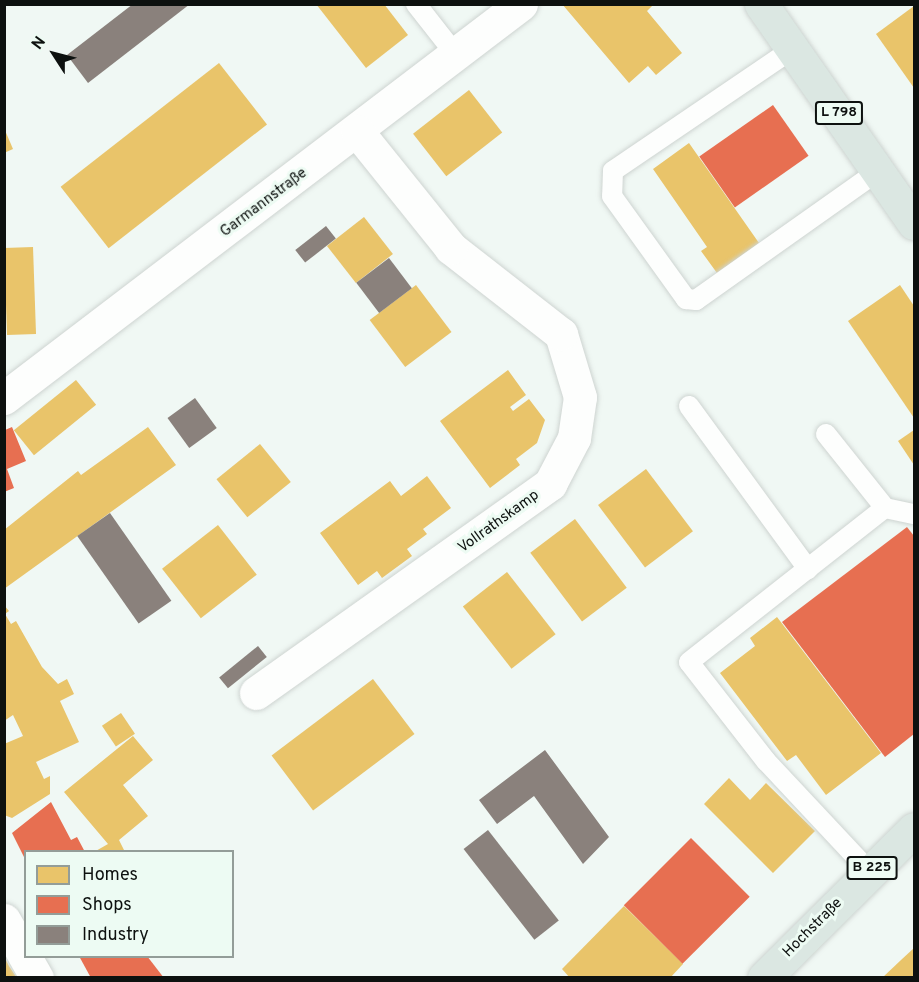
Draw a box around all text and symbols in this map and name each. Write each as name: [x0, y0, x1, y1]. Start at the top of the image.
north arrow: [24, 24, 84, 84]
text: N: [28, 33, 51, 54]
road number: L 798: [814, 102, 864, 124]
street label: Garmannstraße: [217, 165, 311, 241]
street label: Vollrathskamp: [455, 487, 543, 557]
legend: [24, 850, 234, 958]
road number: B 225: [846, 857, 898, 879]
text: Homes: [82, 864, 138, 887]
text: Shops: [82, 894, 132, 917]
street label: Hochstraße: [779, 894, 847, 962]
text: Industry: [82, 924, 149, 947]

